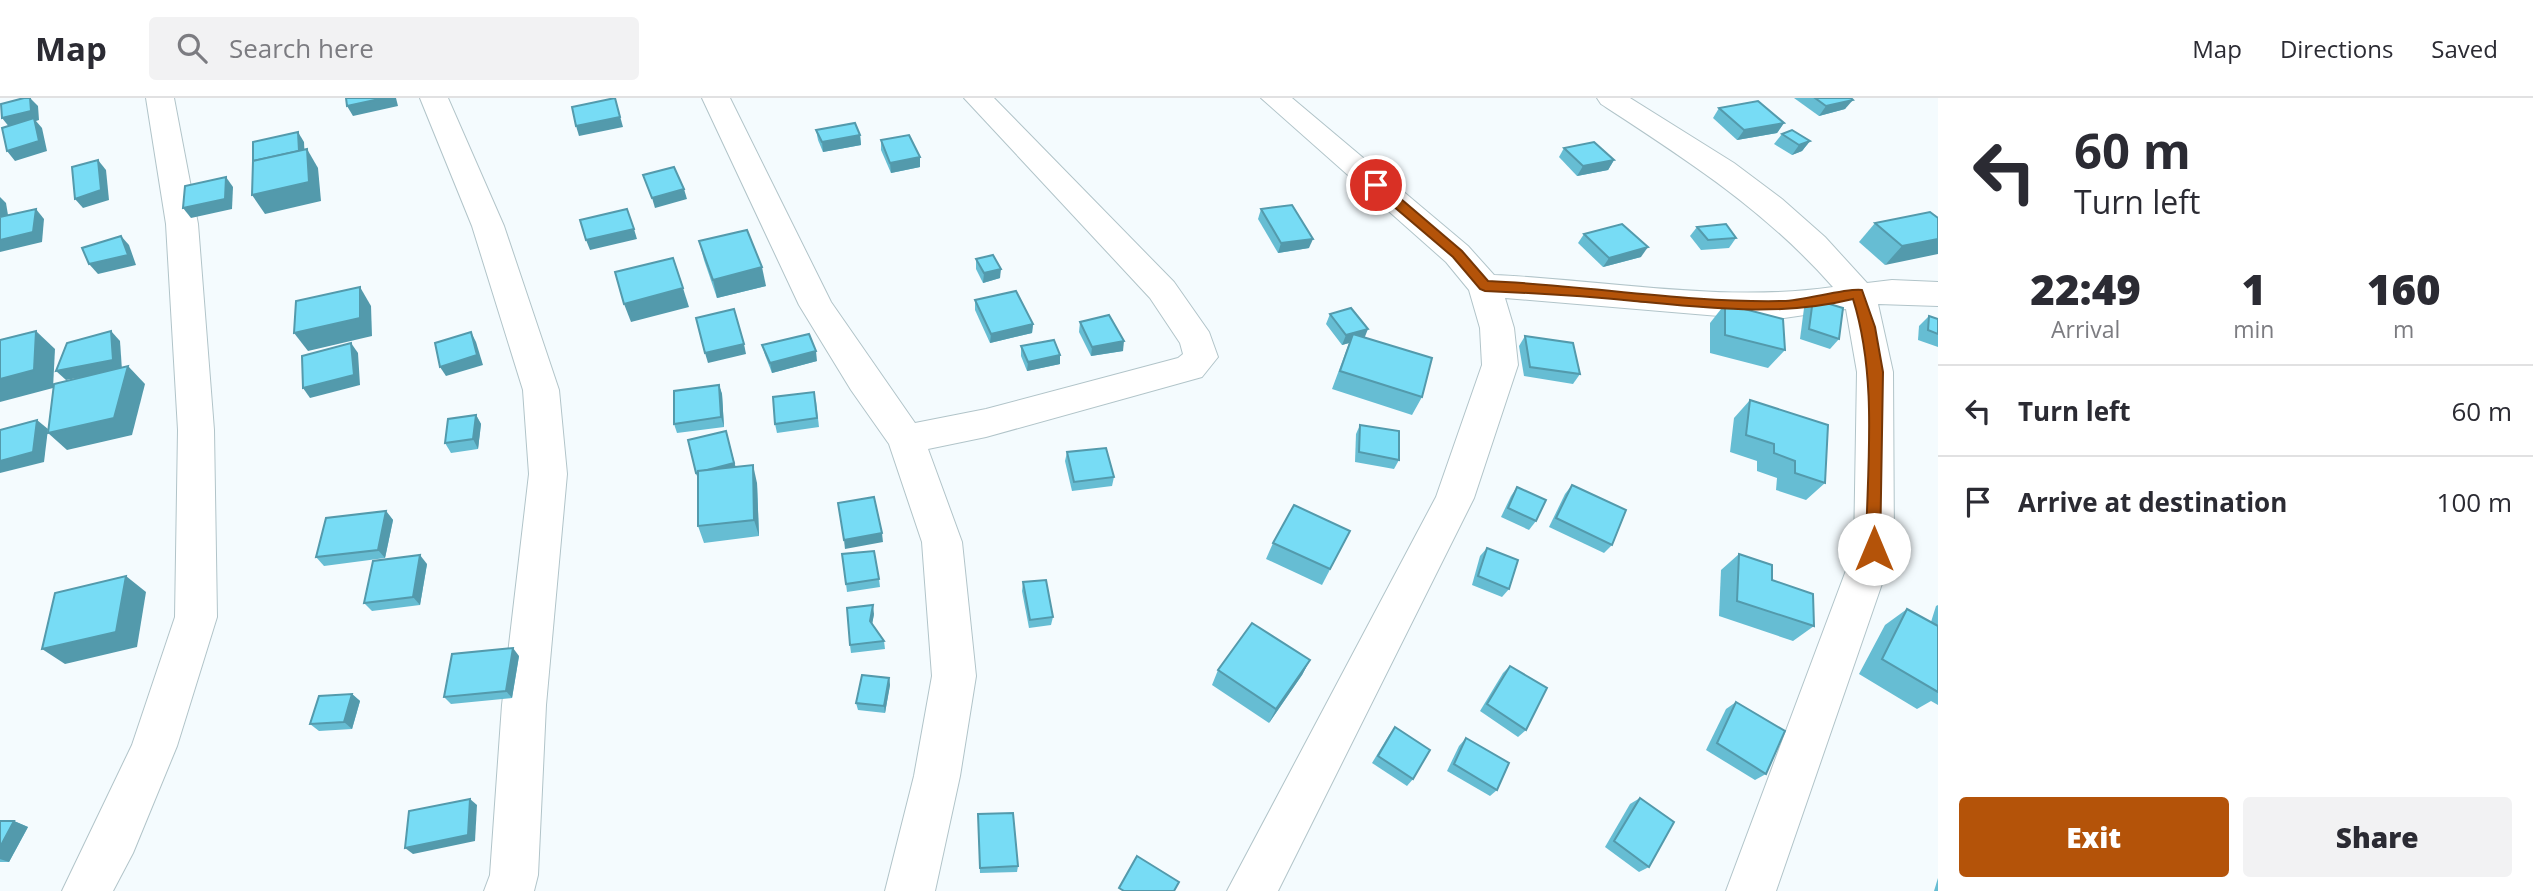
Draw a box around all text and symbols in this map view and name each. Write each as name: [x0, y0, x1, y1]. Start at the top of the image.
search box: [149, 17, 639, 80]
text: Map: [35, 26, 107, 71]
icon: search: [173, 29, 211, 67]
text: Search here: [229, 30, 374, 66]
text: Map: [2192, 32, 2242, 65]
text: Directions: [2280, 32, 2393, 65]
text: Saved: [2431, 32, 2498, 65]
text: 60 m: [2074, 117, 2191, 183]
icon: left: [1959, 126, 2050, 217]
pin: [1346, 155, 1406, 215]
icon: arrive: [1357, 166, 1395, 204]
text: Turn left: [2074, 180, 2200, 223]
text: 22:49: [2030, 260, 2141, 317]
text: 1: [2242, 260, 2266, 317]
text: 160: [2367, 260, 2441, 317]
text: Arrival: [2051, 313, 2120, 345]
text: min: [2233, 313, 2274, 345]
text: m: [2393, 313, 2414, 345]
icon: left: [1959, 392, 1997, 430]
text: Turn left: [2018, 393, 2130, 429]
text: 60 m: [2451, 393, 2512, 429]
icon: arrive: [1959, 483, 1997, 521]
text: Arrive at destination: [2018, 484, 2287, 520]
text: 100 m: [2437, 484, 2512, 520]
position arrow: [1837, 512, 1911, 586]
button: Exit: [1959, 797, 2229, 877]
button: Share: [2243, 797, 2512, 877]

